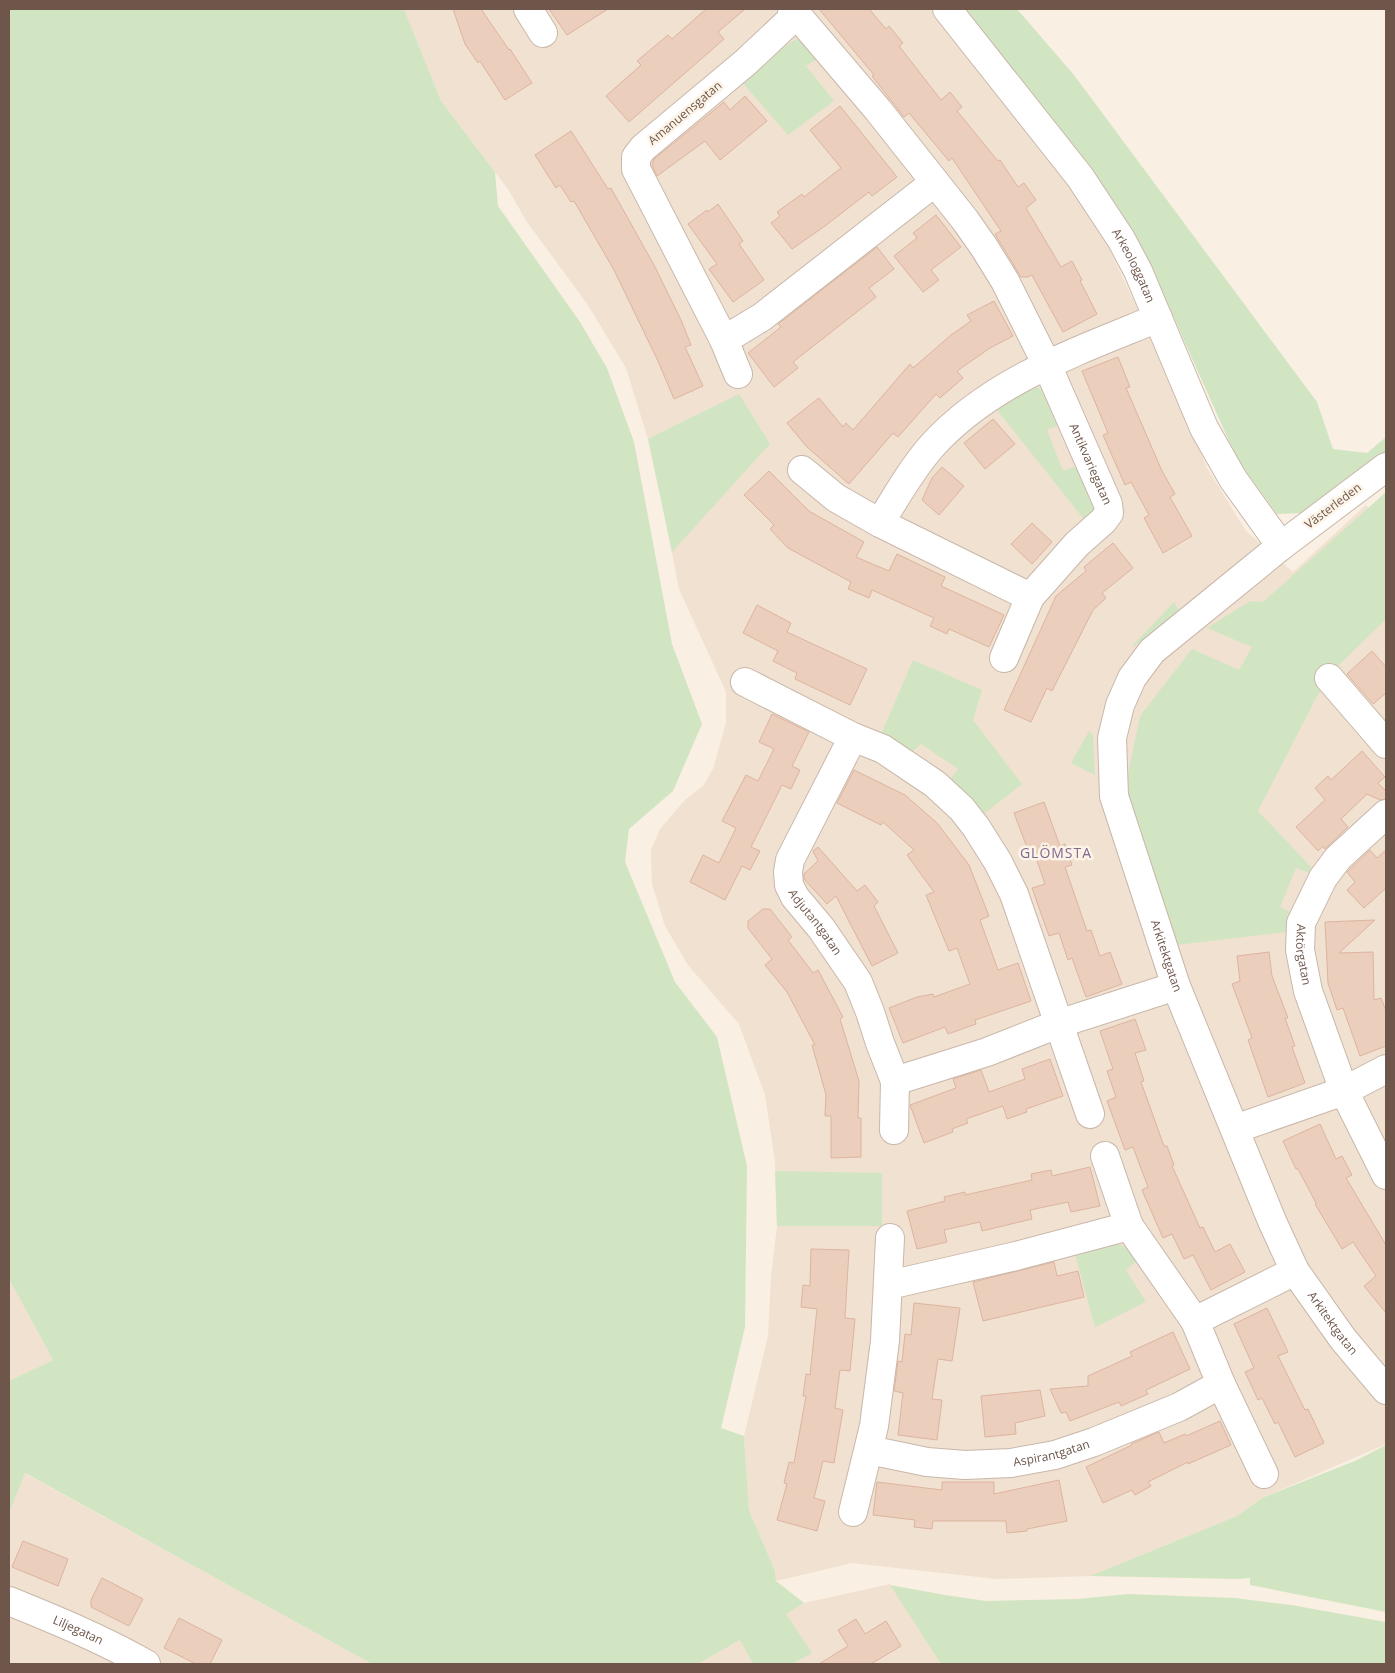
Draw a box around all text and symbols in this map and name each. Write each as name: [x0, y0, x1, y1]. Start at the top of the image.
street label: Amanuensgatan: [644, 77, 725, 149]
street label: Arkeologgatan: [1108, 225, 1159, 305]
street label: Antikvariegatan: [1066, 420, 1116, 507]
street label: Västerleden: [1301, 479, 1364, 532]
district label: GLÖMSTA: [1020, 843, 1092, 862]
street label: Adjutantgatan: [784, 886, 846, 958]
street label: Arkitektgatan: [1147, 917, 1187, 994]
street label: Aktörgatan: [1292, 924, 1316, 987]
street label: Arkitektgatan: [1304, 1288, 1362, 1358]
street label: Aspirantgatan: [1012, 1435, 1092, 1470]
street label: Liljegatan: [51, 1611, 106, 1649]

